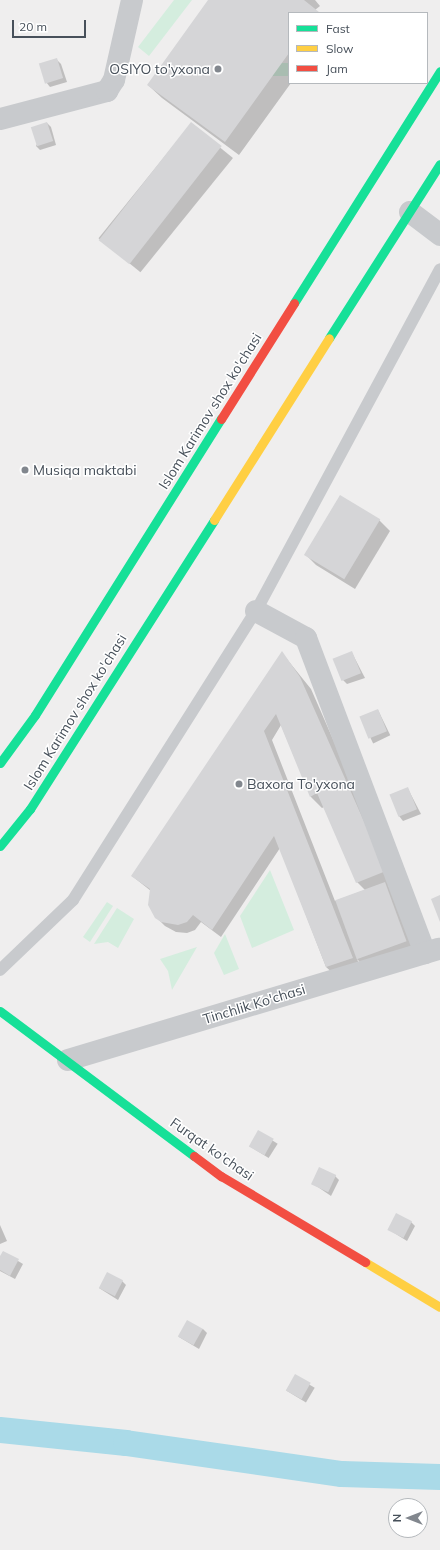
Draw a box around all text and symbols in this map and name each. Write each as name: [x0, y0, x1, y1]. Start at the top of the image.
scale bar: [14, 12, 88, 38]
legend: [288, 12, 428, 84]
text: 20 m: [19, 19, 47, 34]
text: Fast: [326, 21, 350, 36]
text: Slow: [326, 41, 354, 56]
place label: OSIYO to'yxona: [109, 61, 210, 77]
text: Jam: [326, 61, 348, 76]
marker: OSIYO to'yxona: [213, 64, 223, 74]
street label: Islom Karimov shox ko'chasi: [155, 330, 265, 492]
place label: Musiqa maktabi: [33, 462, 137, 478]
marker: Musiqa maktabi: [20, 465, 30, 475]
street label: Islom Karimov shox ko'chasi: [20, 631, 130, 793]
place label: Baxora To'yxona: [247, 776, 355, 792]
marker: Baxora To'yxona: [234, 779, 244, 789]
street label: Tinchlik Ko'chasi: [201, 980, 307, 1028]
street label: Furqat ko'chasi: [167, 1114, 257, 1184]
north arrow: [388, 1498, 428, 1538]
text: N: [390, 1514, 404, 1522]

